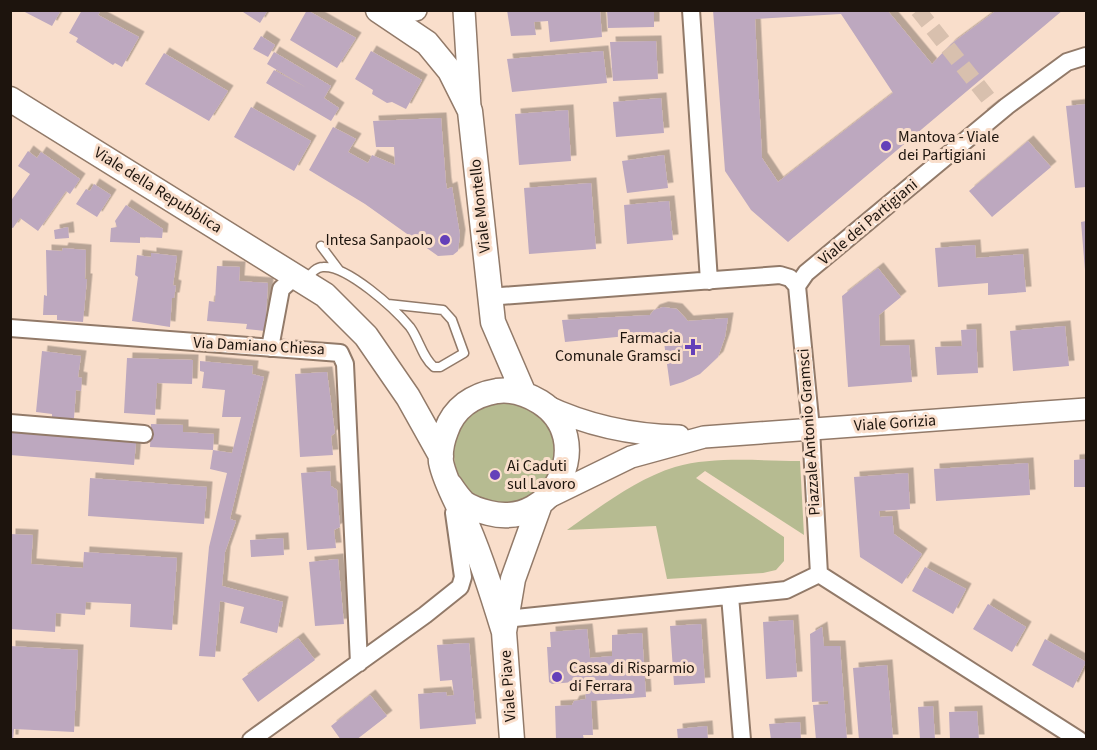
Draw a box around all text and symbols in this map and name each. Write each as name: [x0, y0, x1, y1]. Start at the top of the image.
place label: Mantova - Viale dei Partigiani: [898, 126, 999, 166]
marker: Mantova - Viale dei Partigiani: [879, 139, 893, 153]
street label: Viale della Repubblica: [90, 142, 226, 238]
street label: Viale Montello: [464, 158, 496, 254]
street label: Viale dei Partigiani: [814, 174, 922, 270]
place label: Intesa Sanpaolo: [325, 229, 433, 251]
marker: Intesa Sanpaolo: [438, 233, 452, 247]
place label: Farmacia Comunale Gramsci: [555, 327, 681, 367]
street label: Via Damiano Chiesa: [193, 332, 325, 360]
marker: Farmacia Comunale Gramsci: [686, 340, 700, 354]
street label: Piazzale Antonio Gramsci: [792, 348, 826, 516]
street label: Viale Gorizia: [853, 409, 937, 437]
place label: Ai Caduti sul Lavoro: [507, 455, 576, 495]
marker: Ai Caduti sul Lavoro: [488, 468, 502, 482]
street label: Viale Piave: [495, 649, 521, 723]
place label: Cassa di Risparmio di Ferrara: [569, 657, 695, 697]
marker: Cassa di Risparmio di Ferrara: [550, 670, 564, 684]

